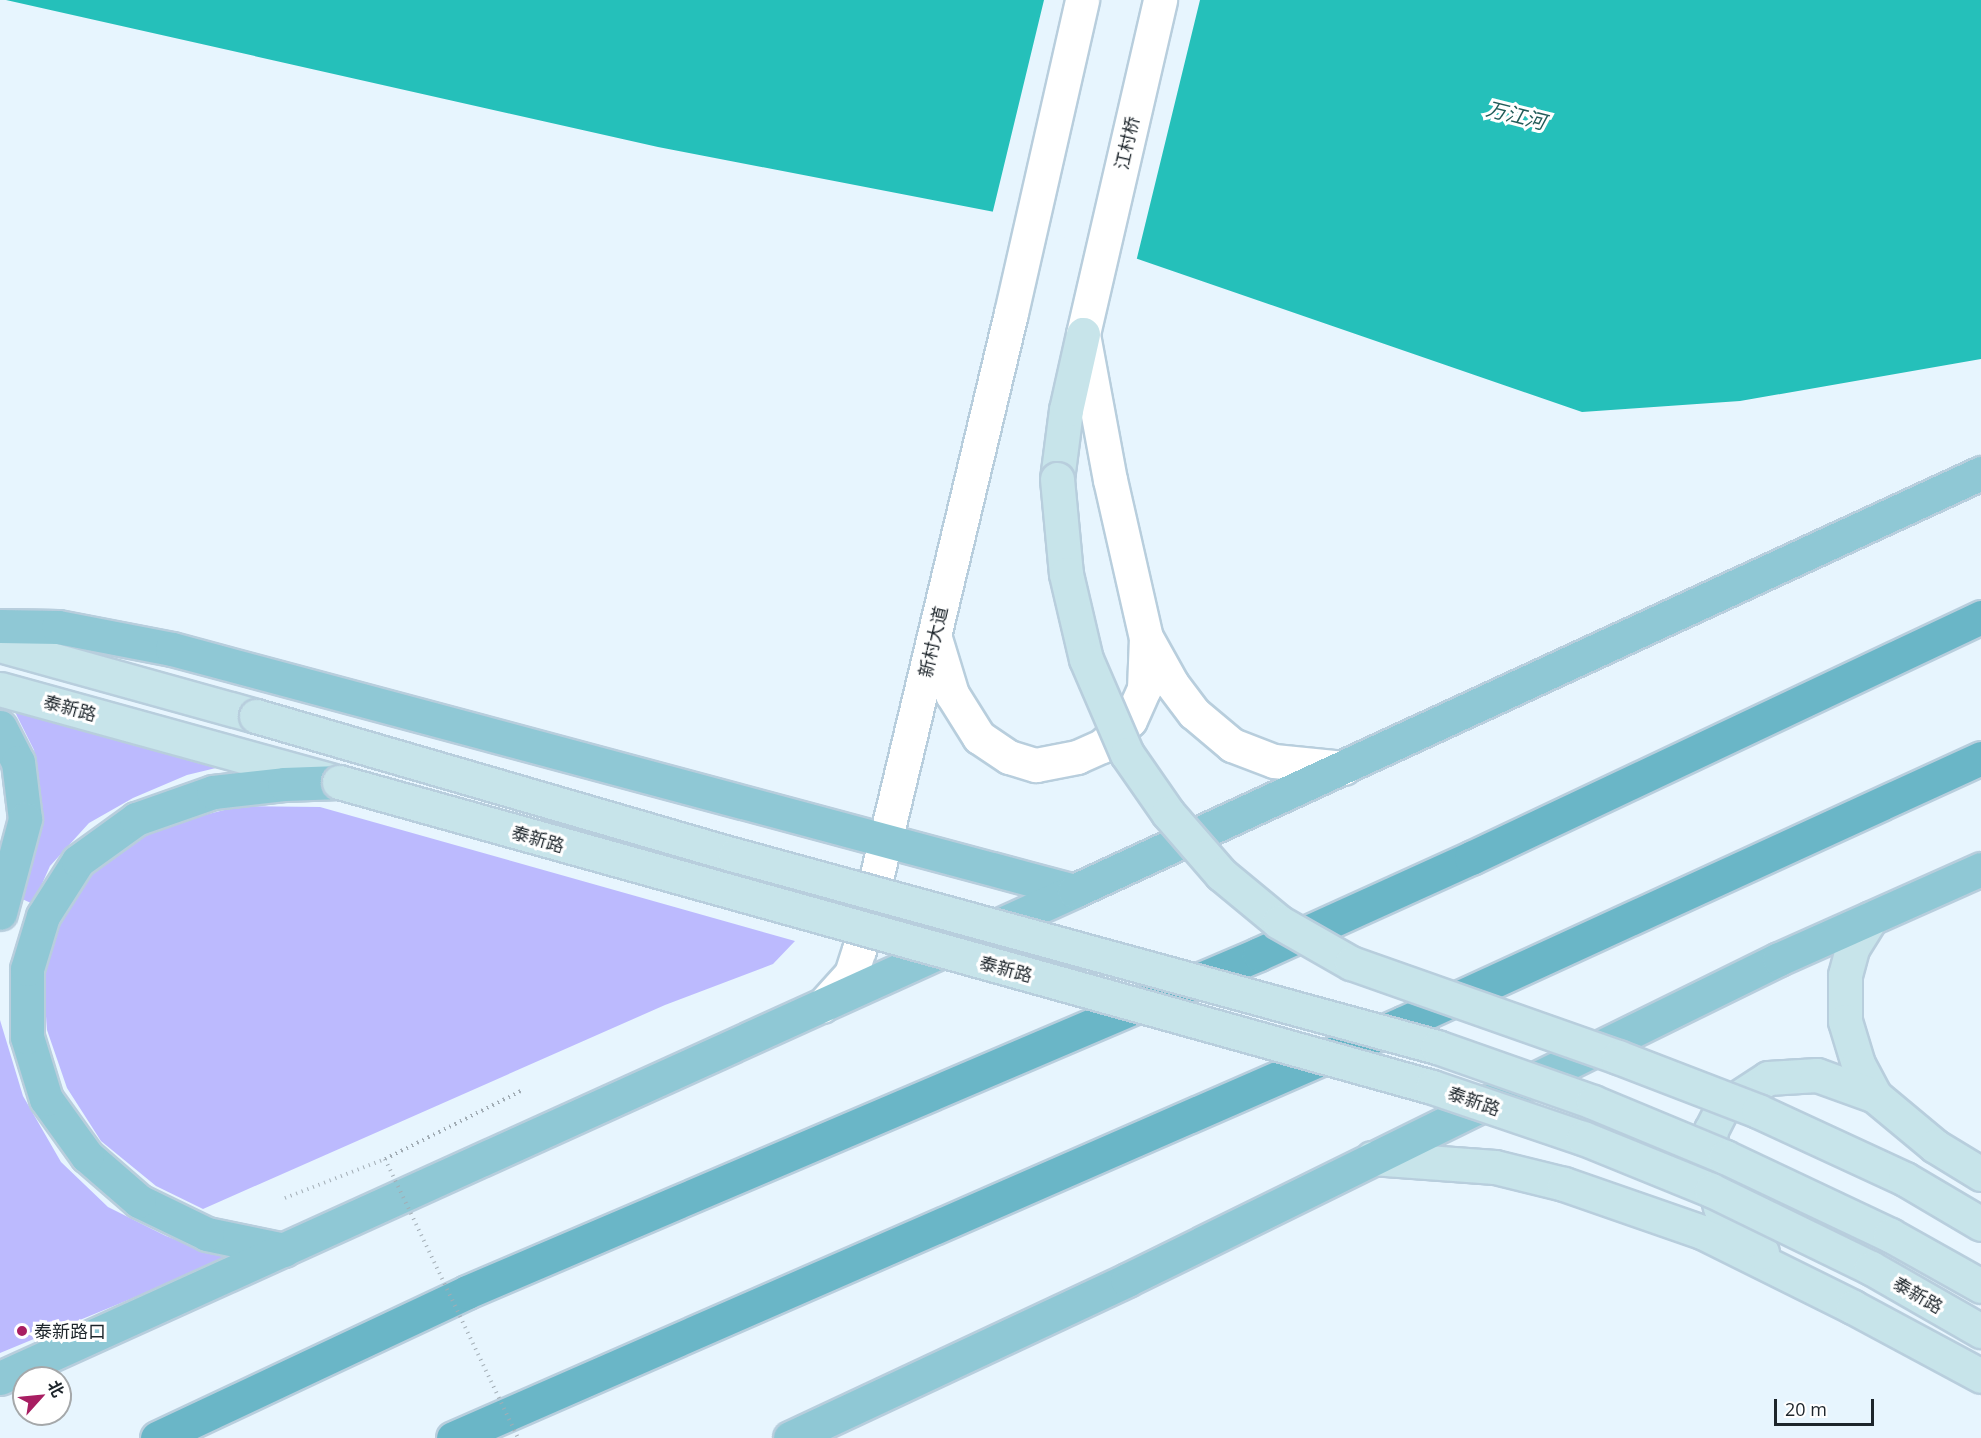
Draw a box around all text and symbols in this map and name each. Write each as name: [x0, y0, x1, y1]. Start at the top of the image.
water label: 万江河: [1484, 96, 1548, 134]
street label: 江村桥: [1110, 114, 1144, 172]
street label: 新村大道: [914, 604, 952, 680]
street label: 泰新路: [41, 691, 99, 725]
street label: 泰新路: [509, 821, 567, 857]
street label: 泰新路: [977, 952, 1035, 986]
street label: 泰新路: [1445, 1082, 1503, 1120]
street label: 泰新路: [1889, 1272, 1947, 1318]
place label: 泰新路口: [34, 1320, 106, 1342]
marker: 泰新路口: [15, 1324, 29, 1338]
north arrow: [12, 1366, 72, 1426]
text: 北: [43, 1377, 70, 1401]
scale bar: [1777, 1387, 1878, 1425]
text: 20 m: [1785, 1397, 1827, 1421]

